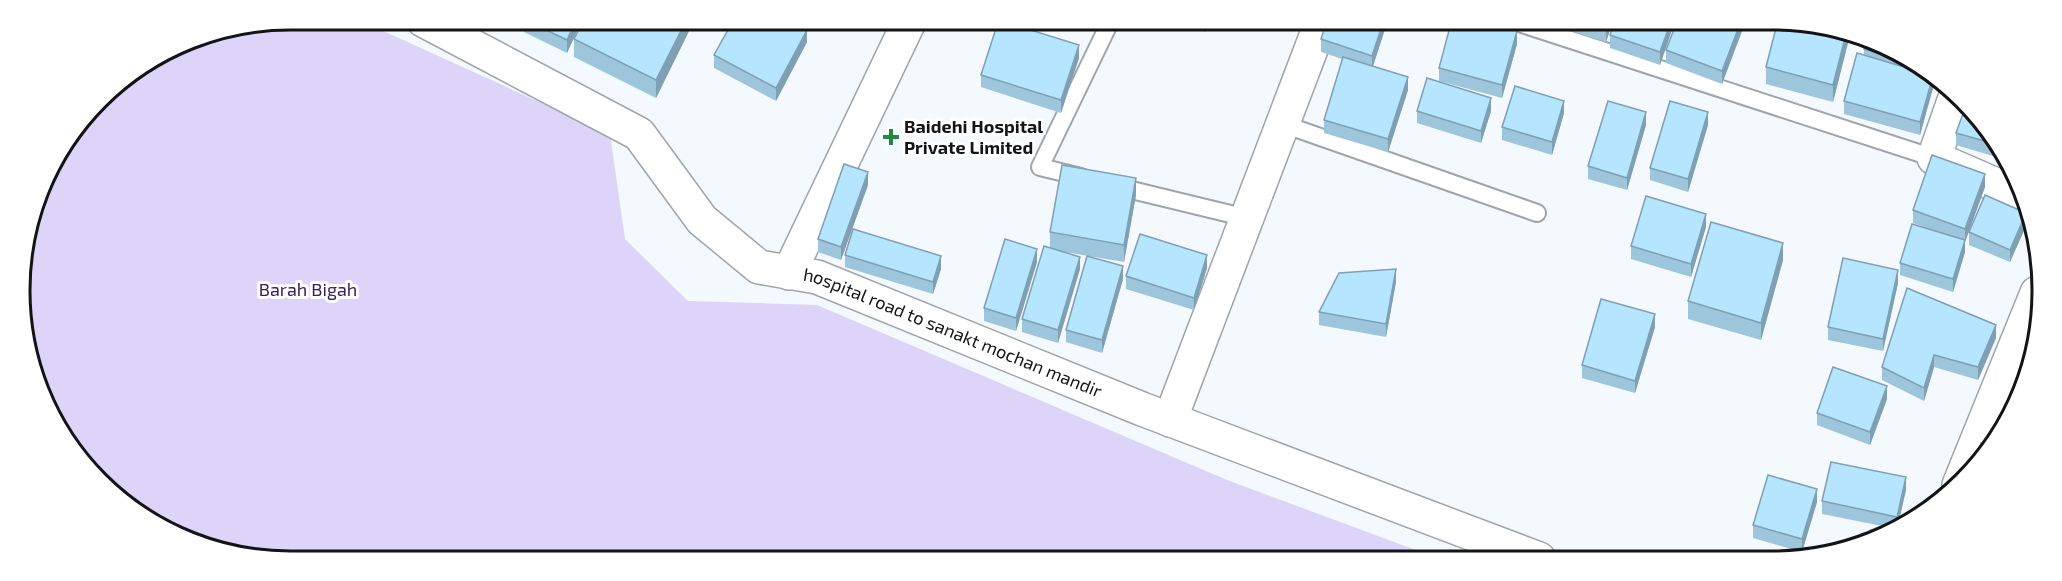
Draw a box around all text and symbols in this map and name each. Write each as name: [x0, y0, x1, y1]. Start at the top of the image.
place label: Baidehi Hospital Private Limited: [904, 115, 1043, 158]
marker: Baidehi Hospital Private Limited: [882, 128, 900, 146]
street label: hospital road to sanakt mochan mandir: [802, 263, 1105, 402]
park label: Barah Bigah: [259, 278, 357, 300]

